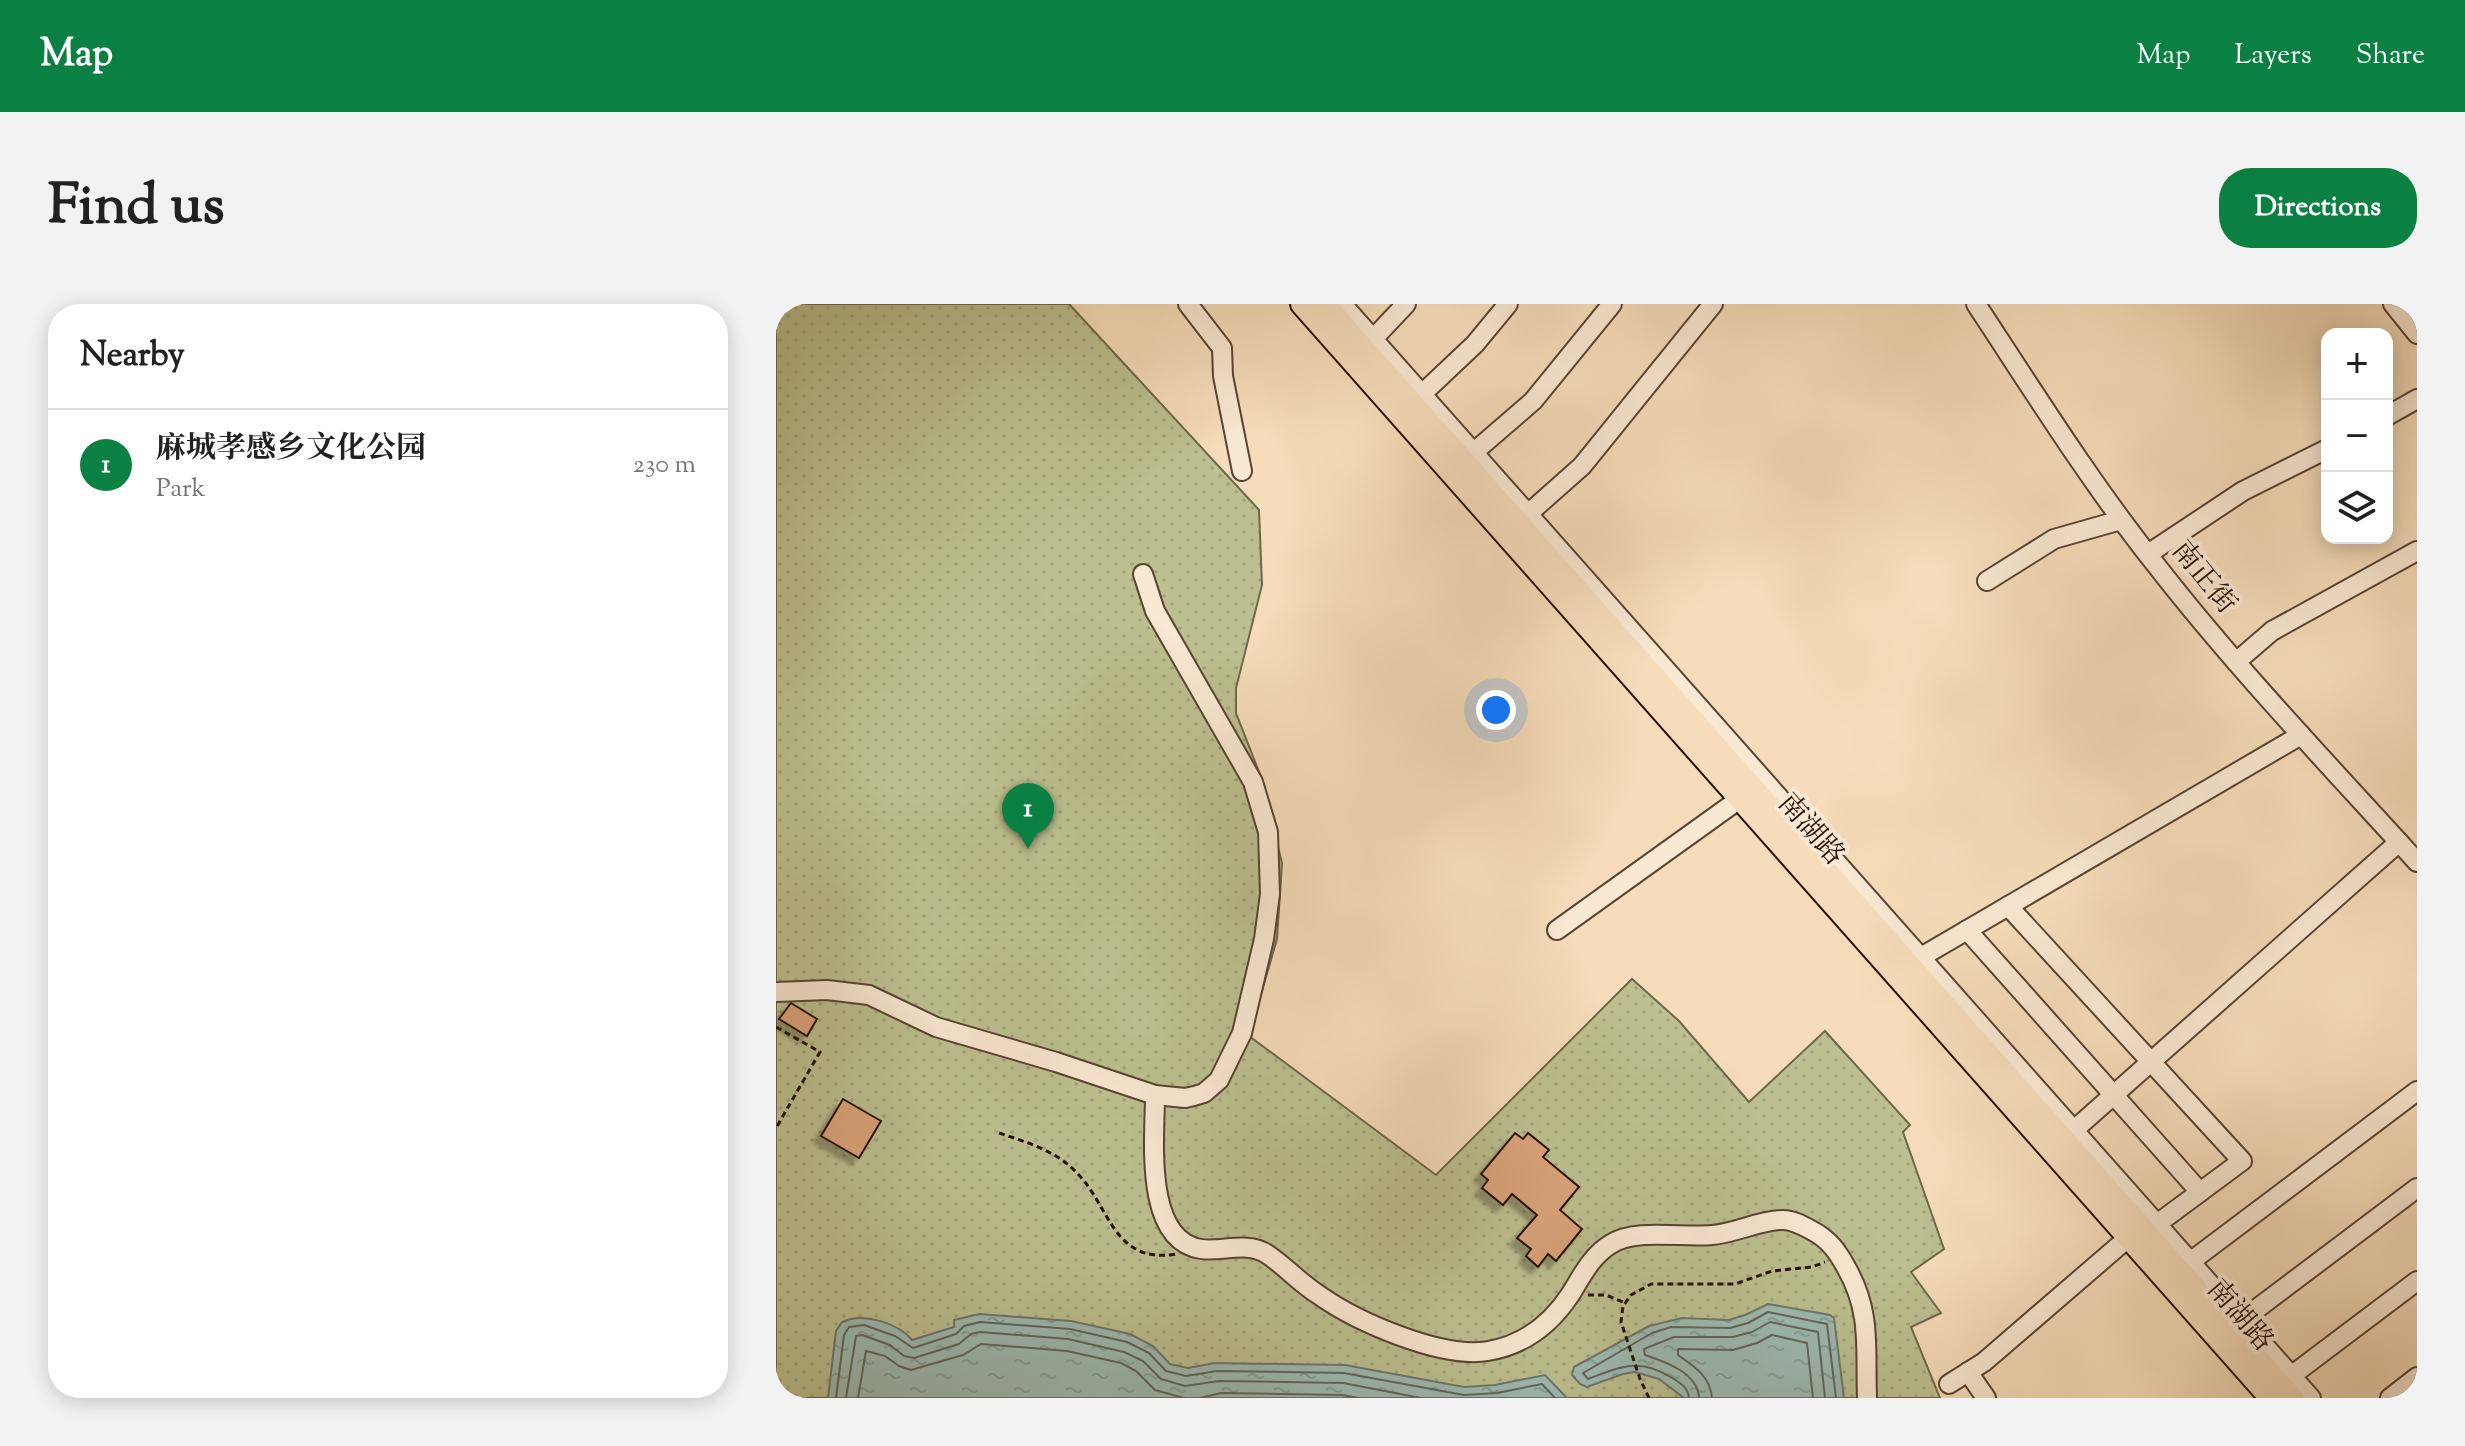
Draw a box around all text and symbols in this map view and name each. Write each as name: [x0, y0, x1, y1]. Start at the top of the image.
text: Map: [40, 29, 113, 83]
text: Map: [2137, 36, 2190, 76]
text: Layers: [2234, 36, 2312, 76]
text: Share: [2356, 36, 2425, 76]
text: Find us: [48, 168, 224, 249]
button: Directions: [2219, 168, 2417, 248]
map controls: [2321, 328, 2393, 544]
button: +: [2321, 328, 2393, 400]
text: Nearby: [80, 332, 185, 381]
button: −: [2321, 400, 2393, 472]
text: 麻城孝感乡文化公园: [156, 428, 426, 471]
text: 1: [102, 447, 110, 484]
text: 230 m: [633, 447, 696, 484]
text: Park: [156, 471, 206, 508]
button: layers: [2321, 472, 2393, 544]
street label: 南正街: [2161, 533, 2245, 623]
your location: [1476, 690, 1516, 730]
pin: 1: [1002, 783, 1054, 849]
street label: 南湖路: [1767, 785, 1853, 875]
street label: 南湖路: [2196, 1271, 2282, 1361]

